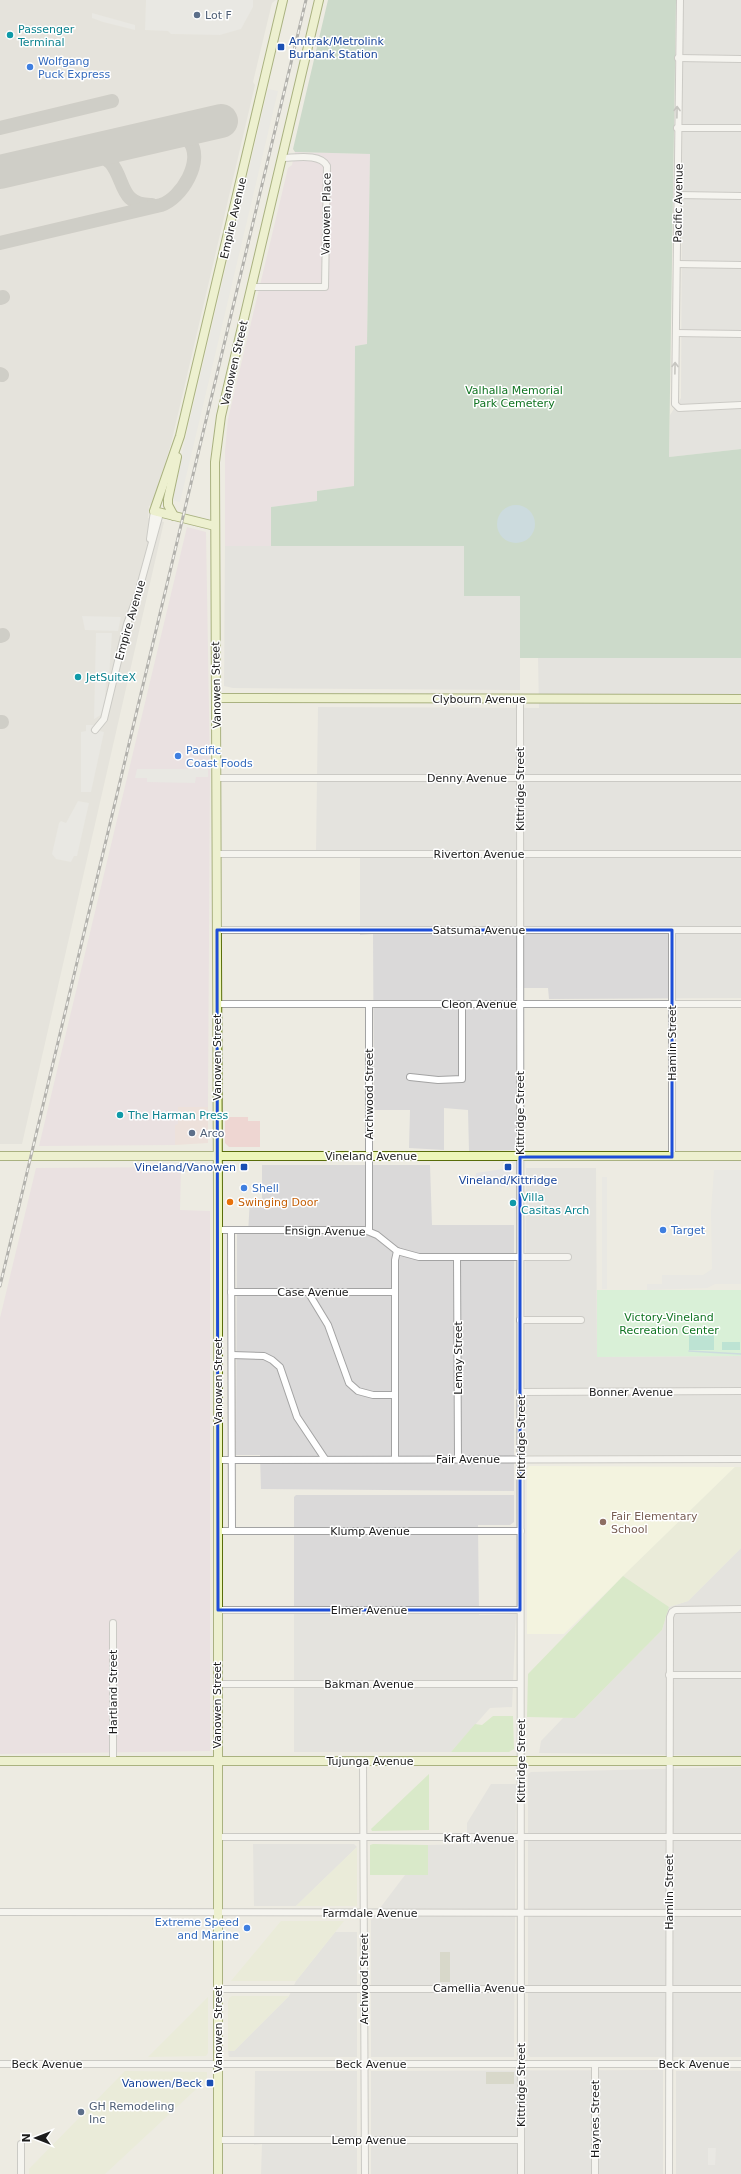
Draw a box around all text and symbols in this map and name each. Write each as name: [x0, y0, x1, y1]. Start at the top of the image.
place label: Lot F: [205, 9, 232, 22]
marker: Lot F: [192, 10, 202, 20]
place label: Passenger Terminal: [17, 23, 75, 49]
marker: Passenger Terminal: [5, 30, 15, 40]
place label: Amtrak/Metrolink Burbank Station: [289, 35, 385, 61]
marker: Amtrak/Metrolink Burbank Station: [276, 42, 286, 52]
place label: Wolfgang Puck Express: [38, 55, 111, 81]
marker: Wolfgang Puck Express: [25, 62, 35, 72]
one-way arrow: [674, 106, 681, 119]
street label: Pacific Avenue: [671, 163, 686, 243]
street label: Vanowen Place: [319, 172, 334, 255]
street label: Empire Avenue: [218, 176, 249, 260]
street label: Vanowen Street: [218, 319, 251, 407]
one-way arrow: [671, 362, 679, 375]
park label: Valhalla Memorial Park Cemetery: [465, 384, 563, 410]
street label: Empire Avenue: [113, 578, 148, 662]
street label: Vanowen Street: [209, 641, 224, 728]
place label: JetSuiteX: [85, 671, 136, 684]
marker: JetSuiteX: [73, 672, 83, 682]
street label: Clybourn Avenue: [432, 693, 526, 706]
place label: Pacific Coast Foods: [186, 744, 253, 770]
street label: Kittridge Street: [514, 746, 527, 831]
marker: Pacific Coast Foods: [173, 751, 183, 761]
street label: Denny Avenue: [427, 772, 507, 785]
street label: Riverton Avenue: [434, 848, 525, 861]
street label: Satsuma Avenue: [433, 924, 526, 937]
street label: Cleon Avenue: [441, 998, 517, 1011]
street label: Hamlin Street: [666, 1004, 679, 1081]
street label: Vanowen Street: [211, 1013, 224, 1100]
street label: Archwood Street: [363, 1048, 376, 1140]
street label: Kittridge Street: [514, 1070, 527, 1155]
place label: The Harman Press: [127, 1109, 228, 1122]
marker: The Harman Press: [115, 1110, 125, 1120]
place label: Arco: [200, 1127, 225, 1140]
marker: Arco: [187, 1128, 197, 1138]
street label: Vineland Avenue: [325, 1150, 417, 1163]
place label: Vineland/Vanowen: [135, 1161, 236, 1174]
marker: Vineland/Vanowen: [239, 1162, 249, 1172]
marker: Vineland/Kittridge: [503, 1162, 513, 1172]
place label: Vineland/Kittridge: [459, 1174, 558, 1187]
place label: Shell: [252, 1182, 279, 1195]
marker: Shell: [239, 1183, 249, 1193]
place label: Villa Casitas Arch: [521, 1191, 589, 1217]
place label: Swinging Door: [238, 1196, 318, 1209]
marker: Swinging Door: [225, 1197, 235, 1207]
marker: Villa Casitas Arch: [508, 1198, 518, 1208]
street label: Ensign Avenue: [284, 1224, 366, 1239]
place label: Target: [670, 1224, 706, 1237]
marker: Target: [658, 1225, 668, 1235]
street label: Case Avenue: [277, 1286, 349, 1299]
park label: Victory-Vineland Recreation Center: [619, 1311, 719, 1337]
street label: Lemay Street: [452, 1321, 465, 1395]
street label: Vanowen Street: [212, 1337, 225, 1424]
street label: Bonner Avenue: [589, 1386, 673, 1399]
street label: Kittridge Street: [515, 1394, 528, 1479]
street label: Fair Avenue: [436, 1453, 500, 1466]
place label: Fair Elementary School: [611, 1510, 698, 1536]
marker: Fair Elementary School: [598, 1517, 608, 1527]
street label: Klump Avenue: [330, 1525, 410, 1538]
street label: Elmer Avenue: [331, 1604, 407, 1617]
street label: Hartland Street: [107, 1649, 120, 1734]
street label: Vanowen Street: [211, 1661, 224, 1748]
street label: Bakman Avenue: [324, 1678, 414, 1691]
street label: Kittridge Street: [515, 1718, 528, 1803]
street label: Tujunga Avenue: [325, 1755, 414, 1768]
street label: Kraft Avenue: [444, 1832, 515, 1845]
street label: Hamlin Street: [663, 1853, 676, 1930]
street label: Farmdale Avenue: [322, 1907, 418, 1920]
place label: Extreme Speed and Marine: [155, 1916, 239, 1942]
marker: Extreme Speed and Marine: [242, 1923, 252, 1933]
street label: Archwood Street: [358, 1933, 371, 2025]
street label: Camellia Avenue: [433, 1982, 525, 1995]
street label: Vanowen Street: [212, 1985, 225, 2072]
street label: Kittridge Street: [515, 2042, 528, 2127]
street label: Beck Avenue: [11, 2058, 83, 2071]
street label: Beck Avenue: [335, 2058, 407, 2071]
street label: Beck Avenue: [658, 2058, 730, 2071]
place label: Vanowen/Beck: [122, 2077, 203, 2090]
marker: Vanowen/Beck: [205, 2078, 215, 2088]
street label: Haynes Street: [589, 2079, 602, 2158]
place label: GH Remodeling Inc: [89, 2100, 174, 2126]
marker: GH Remodeling Inc: [76, 2107, 86, 2117]
north arrow: [16, 2118, 56, 2158]
text: N: [20, 2133, 33, 2143]
street label: Lemp Avenue: [332, 2134, 407, 2147]

